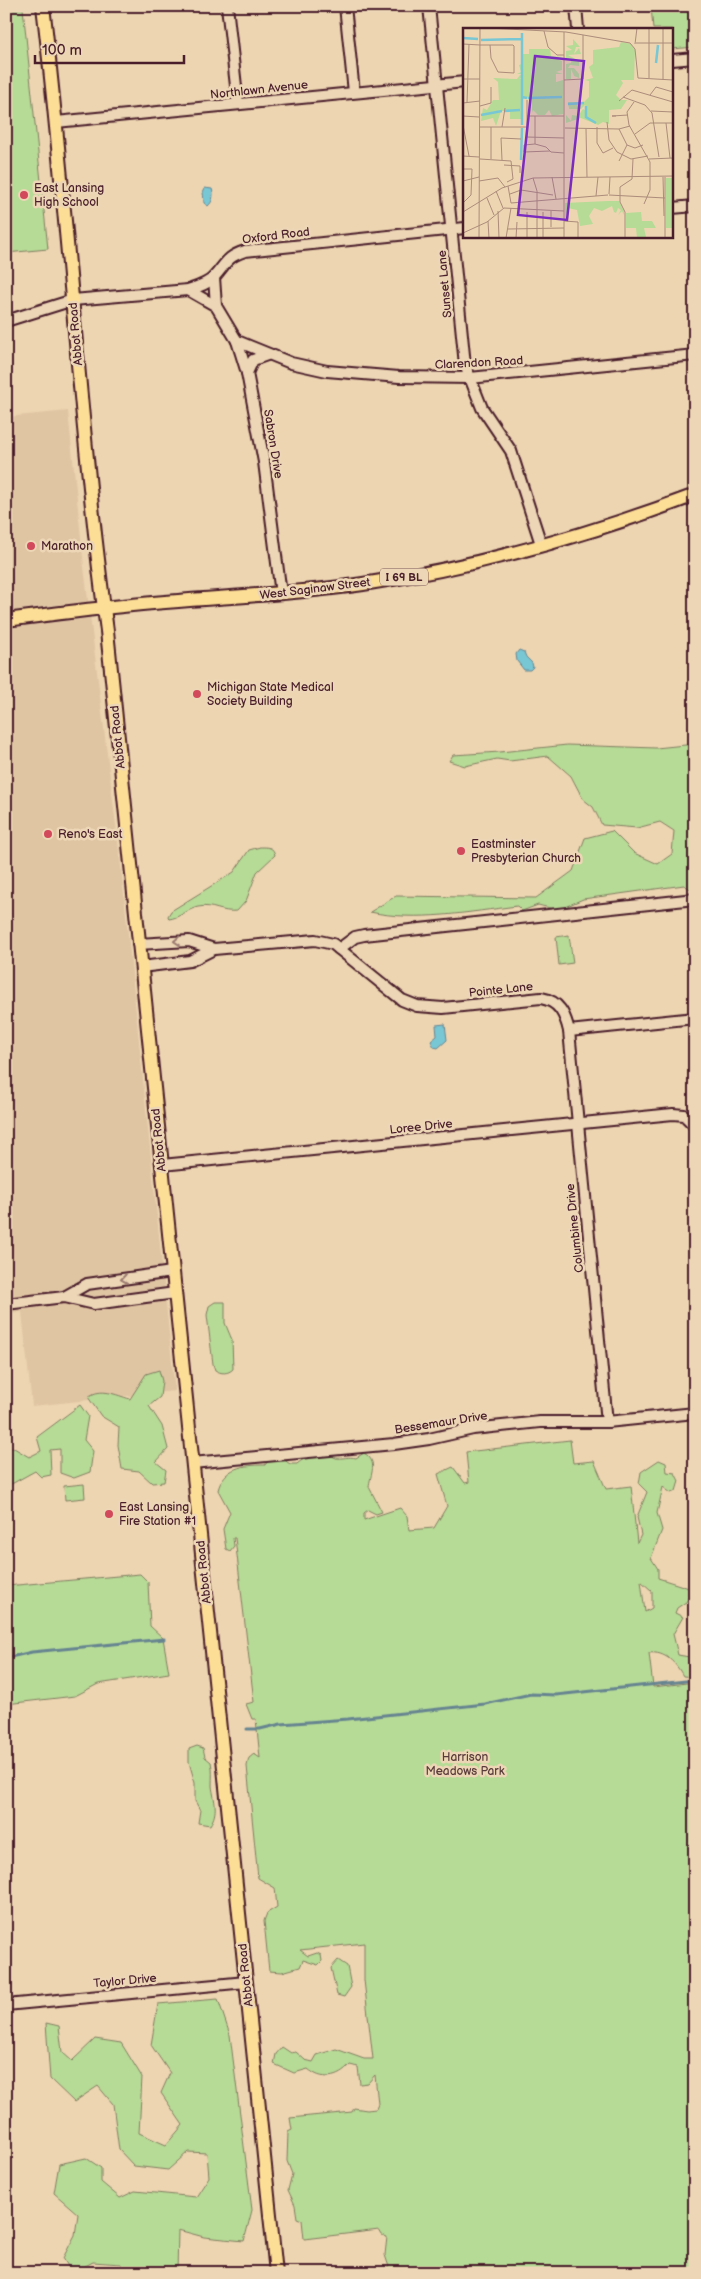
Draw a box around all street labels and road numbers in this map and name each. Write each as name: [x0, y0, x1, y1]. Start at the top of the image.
street label: Northlawn Avenue: [209, 77, 309, 103]
street label: Oxford Road: [241, 224, 311, 248]
street label: Sunset Lane: [435, 250, 455, 318]
street label: Abbot Road: [66, 302, 86, 366]
street label: Clarendon Road: [434, 353, 524, 373]
street label: Sabron Drive: [260, 408, 286, 480]
road number: I 69 BL: [380, 568, 428, 586]
street label: West Saginaw Street: [259, 575, 371, 603]
street label: Abbot Road: [107, 705, 129, 769]
street label: Pointe Lane: [468, 979, 534, 1001]
street label: Abbot Road: [148, 1108, 170, 1172]
street label: Loree Drive: [389, 1116, 453, 1138]
street label: Columbine Drive: [563, 1183, 587, 1273]
street label: Bessemaur Drive: [394, 1408, 488, 1438]
street label: Abbot Road: [193, 1540, 215, 1604]
street label: Abbot Road: [235, 1943, 257, 2007]
street label: Taylor Drive: [93, 1971, 157, 1991]

